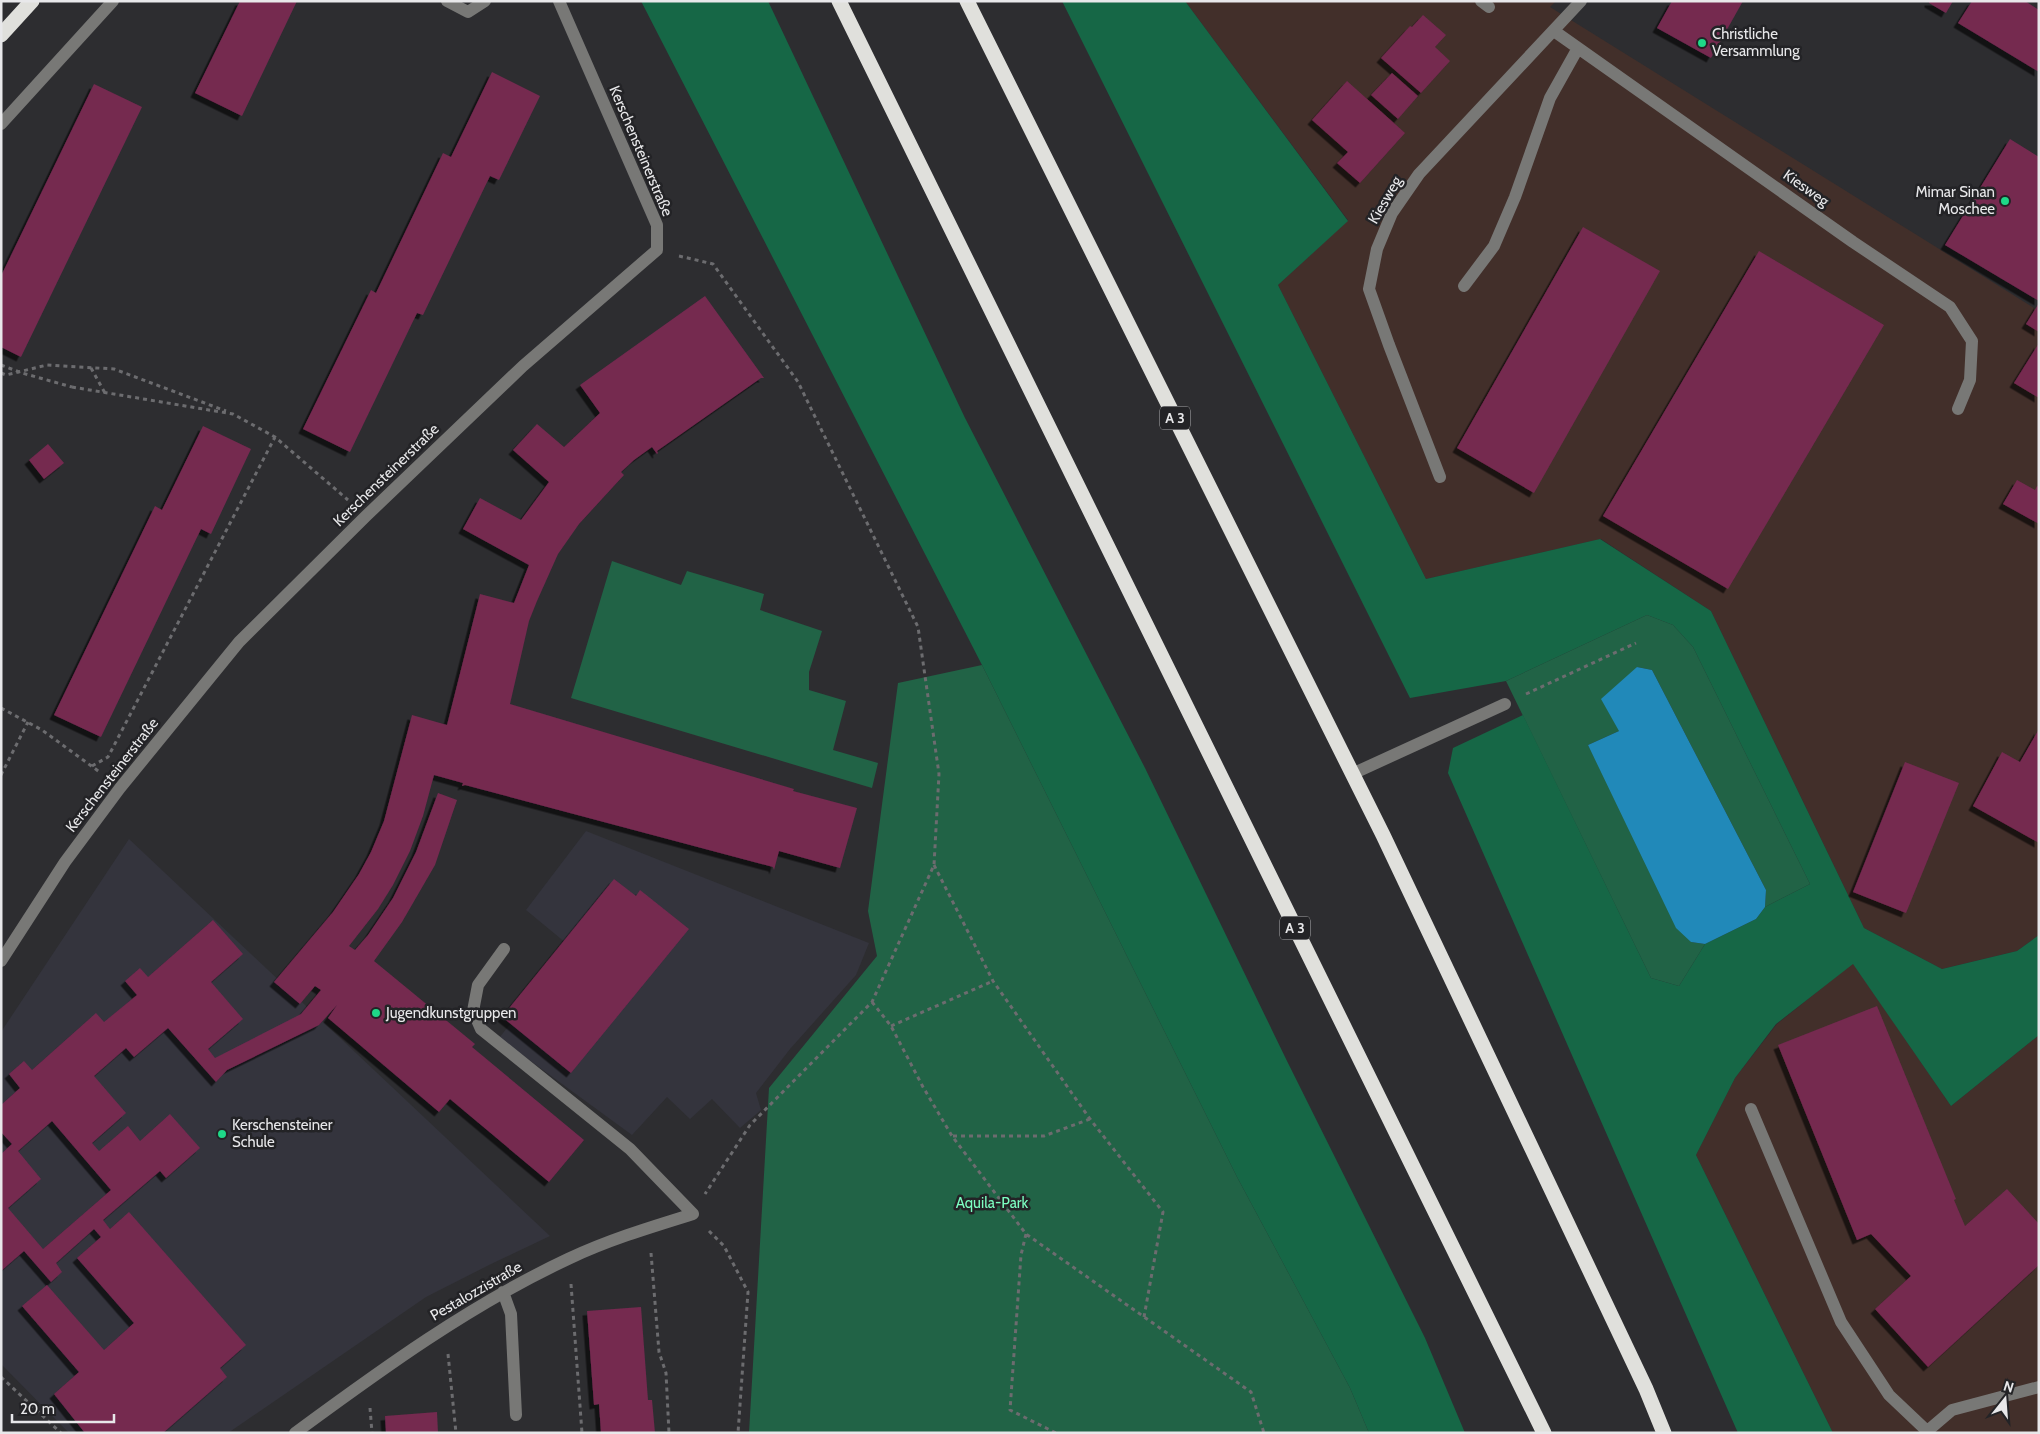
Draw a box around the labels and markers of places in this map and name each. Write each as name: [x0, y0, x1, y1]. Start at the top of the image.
place label: Christliche Versammlung: [1712, 25, 1800, 60]
marker: Christliche Versammlung: [1696, 37, 1708, 49]
place label: Mimar Sinan Moschee: [1916, 183, 1995, 218]
marker: Mimar Sinan Moschee: [1999, 195, 2011, 207]
place label: Jugendkunstgruppen: [385, 1004, 516, 1022]
marker: Jugendkunstgruppen: [370, 1007, 382, 1019]
place label: Kerschensteiner Schule: [232, 1116, 333, 1151]
marker: Kerschensteiner Schule: [216, 1128, 228, 1140]

